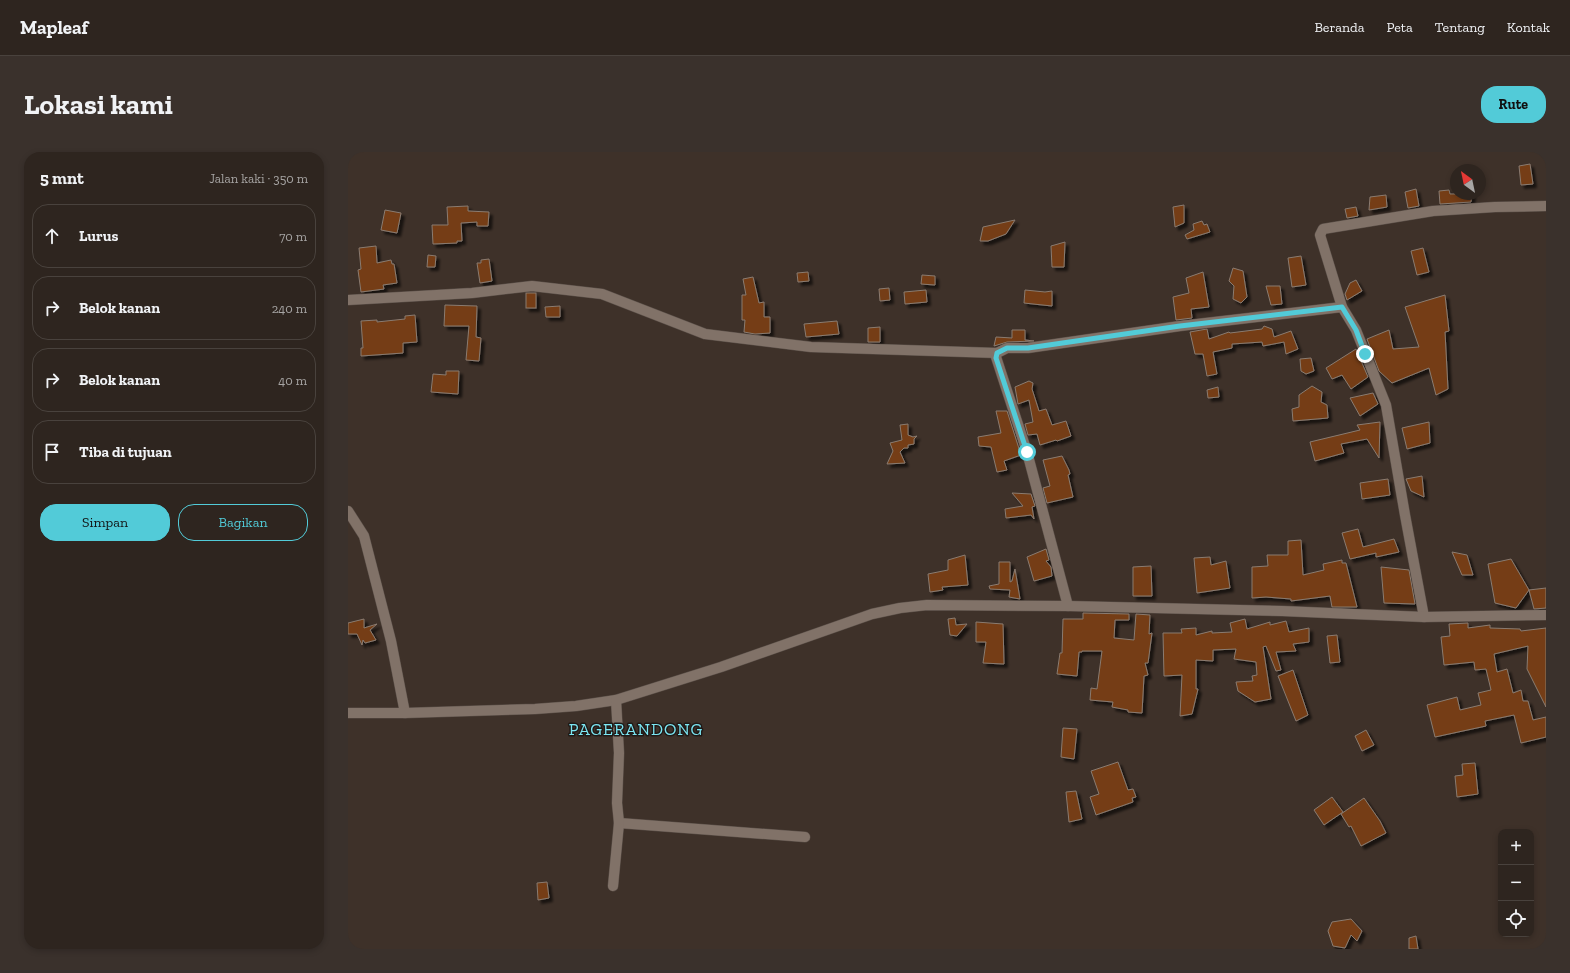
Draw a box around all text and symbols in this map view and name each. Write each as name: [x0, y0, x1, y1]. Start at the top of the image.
text: Mapleaf: [20, 16, 88, 39]
text: Beranda: [1314, 19, 1365, 36]
text: Peta: [1387, 19, 1413, 36]
text: Tentang: [1435, 19, 1485, 36]
text: Kontak: [1507, 19, 1550, 36]
button: Rute: [1481, 86, 1546, 123]
text: Lokasi kami: [24, 88, 173, 121]
north arrow: [1450, 164, 1486, 200]
text: 5 mnt: [40, 168, 84, 188]
text: Jalan kaki · 350 m: [209, 171, 308, 186]
icon: ahead: [41, 225, 63, 247]
text: Lurus: [79, 227, 118, 245]
text: 70 m: [279, 229, 307, 244]
icon: right: [41, 297, 63, 319]
text: Belok kanan: [79, 299, 160, 317]
text: 240 m: [272, 301, 307, 316]
route end: [1356, 345, 1374, 363]
icon: right: [41, 369, 63, 391]
text: Belok kanan: [79, 371, 160, 389]
text: 40 m: [278, 373, 307, 388]
icon: arrive: [41, 441, 63, 463]
text: Tiba di tujuan: [79, 443, 172, 461]
route start: [1018, 443, 1036, 461]
button: Simpan: [40, 504, 170, 541]
button: Bagikan: [178, 504, 308, 541]
district label: PAGERANDONG: [569, 719, 703, 739]
map controls: [1498, 829, 1534, 937]
button: +: [1498, 829, 1534, 865]
button: −: [1498, 865, 1534, 901]
button: locate: [1498, 901, 1534, 937]

